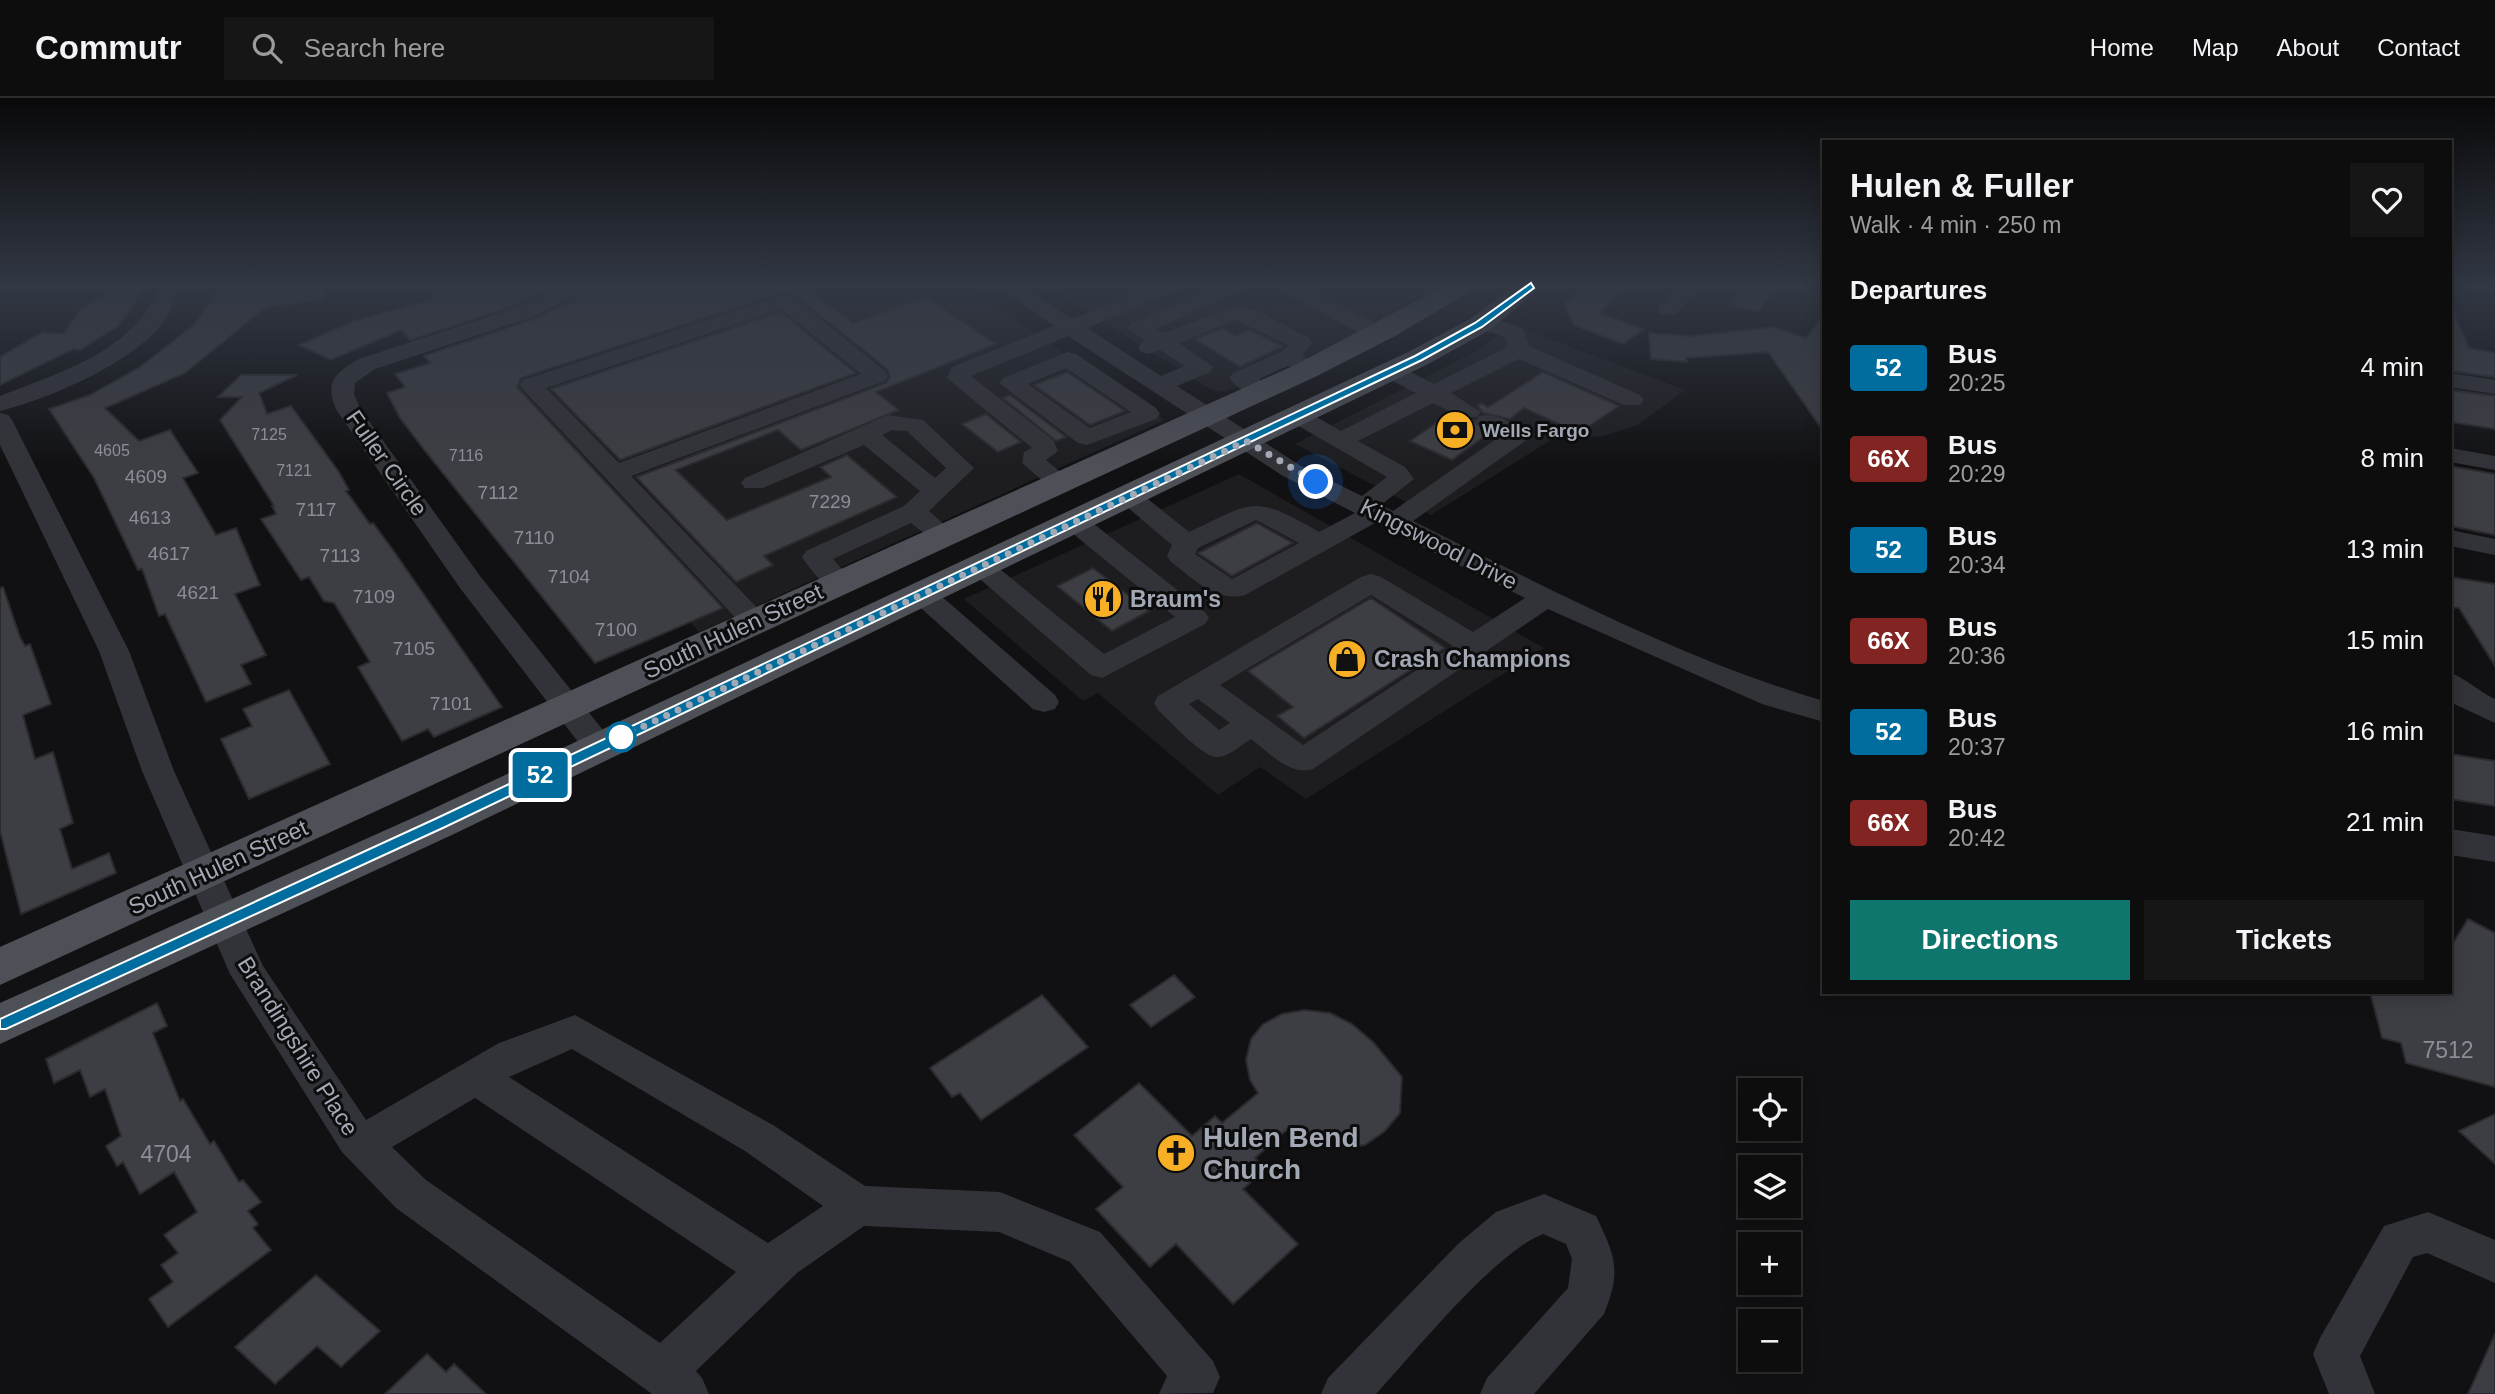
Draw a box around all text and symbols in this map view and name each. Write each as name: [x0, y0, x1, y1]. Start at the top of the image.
search box: [224, 17, 714, 80]
text: Commutr: [35, 29, 182, 66]
icon: search: [248, 29, 286, 67]
text: Search here: [304, 33, 445, 63]
text: Home: [2090, 34, 2154, 61]
text: Map: [2192, 34, 2239, 61]
text: About: [2277, 34, 2339, 61]
text: Contact: [2377, 34, 2460, 61]
button: heart: [2350, 163, 2424, 237]
text: Hulen & Fuller: [1850, 167, 2074, 204]
text: Walk · 4 min · 250 m: [1850, 212, 2061, 238]
text: Departures: [1850, 275, 1987, 305]
text: Bus: [1948, 339, 1997, 369]
text: 4 min: [2360, 352, 2424, 382]
text: 52: [1875, 354, 1902, 381]
text: 20:25: [1948, 370, 2006, 396]
street label: Fuller Circle: [341, 405, 433, 521]
bank icon: Wells Fargo: [1434, 409, 1476, 451]
place label: Wells Fargo: [1482, 420, 1589, 441]
house number: 7125: [251, 426, 287, 443]
text: Bus: [1948, 430, 1997, 460]
house number: 4605: [94, 442, 130, 459]
text: 8 min: [2360, 443, 2424, 473]
text: 66X: [1867, 445, 1910, 472]
house number: 7116: [449, 447, 483, 464]
text: 20:29: [1948, 461, 2006, 487]
house number: 7121: [276, 462, 312, 479]
your location: [1298, 464, 1333, 499]
house number: 4609: [125, 466, 167, 487]
house number: 7112: [478, 482, 518, 503]
house number: 7229: [809, 491, 851, 512]
street label: Kingswood Drive: [1356, 493, 1522, 595]
house number: 7117: [296, 499, 336, 520]
house number: 4613: [129, 507, 171, 528]
text: Bus: [1948, 521, 1997, 551]
house number: 7110: [514, 527, 554, 548]
text: 13 min: [2346, 534, 2424, 564]
text: 52: [1875, 536, 1902, 563]
house number: 4617: [148, 543, 190, 564]
house number: 7113: [320, 545, 360, 566]
text: 20:34: [1948, 552, 2006, 578]
house number: 7104: [548, 566, 591, 587]
street label: South Hulen Street: [639, 578, 827, 684]
restaurant icon: Braum's: [1082, 578, 1124, 620]
house number: 4621: [177, 582, 219, 603]
house number: 7109: [353, 586, 395, 607]
place label: Braum's: [1130, 586, 1221, 612]
text: Bus: [1948, 612, 1997, 642]
house number: 7100: [595, 619, 637, 640]
text: 15 min: [2346, 625, 2424, 655]
text: 66X: [1867, 627, 1910, 654]
house number: 7105: [393, 638, 435, 659]
shop icon: Crash Champions: [1326, 638, 1368, 680]
text: 20:36: [1948, 643, 2006, 669]
place label: Crash Champions: [1374, 646, 1571, 672]
house number: 7101: [430, 693, 472, 714]
text: Bus: [1948, 703, 1997, 733]
text: 16 min: [2346, 716, 2424, 746]
text: 52: [1875, 718, 1902, 745]
unlabelled marker: [606, 722, 636, 752]
text: 20:37: [1948, 734, 2006, 760]
line badge: 52: [508, 752, 572, 798]
text: 52: [527, 761, 553, 788]
text: Bus: [1948, 794, 1997, 824]
text: 21 min: [2346, 807, 2424, 837]
text: 66X: [1867, 809, 1910, 836]
street label: South Hulen Street: [124, 814, 312, 920]
text: 20:42: [1948, 825, 2006, 851]
button: Directions: [1850, 900, 2130, 980]
button: Tickets: [2144, 900, 2424, 980]
street label: Brandingshire Place: [232, 952, 364, 1140]
house number: 7512: [2422, 1037, 2474, 1063]
map controls: [1738, 1078, 1801, 1372]
button: locate: [1738, 1078, 1801, 1141]
place label: Hulen Bend Church: [1203, 1122, 1359, 1185]
church icon: Hulen Bend Church: [1155, 1132, 1197, 1174]
house number: 4704: [140, 1141, 192, 1167]
button: layers: [1738, 1155, 1801, 1218]
button: +: [1738, 1232, 1801, 1295]
button: −: [1738, 1309, 1801, 1372]

